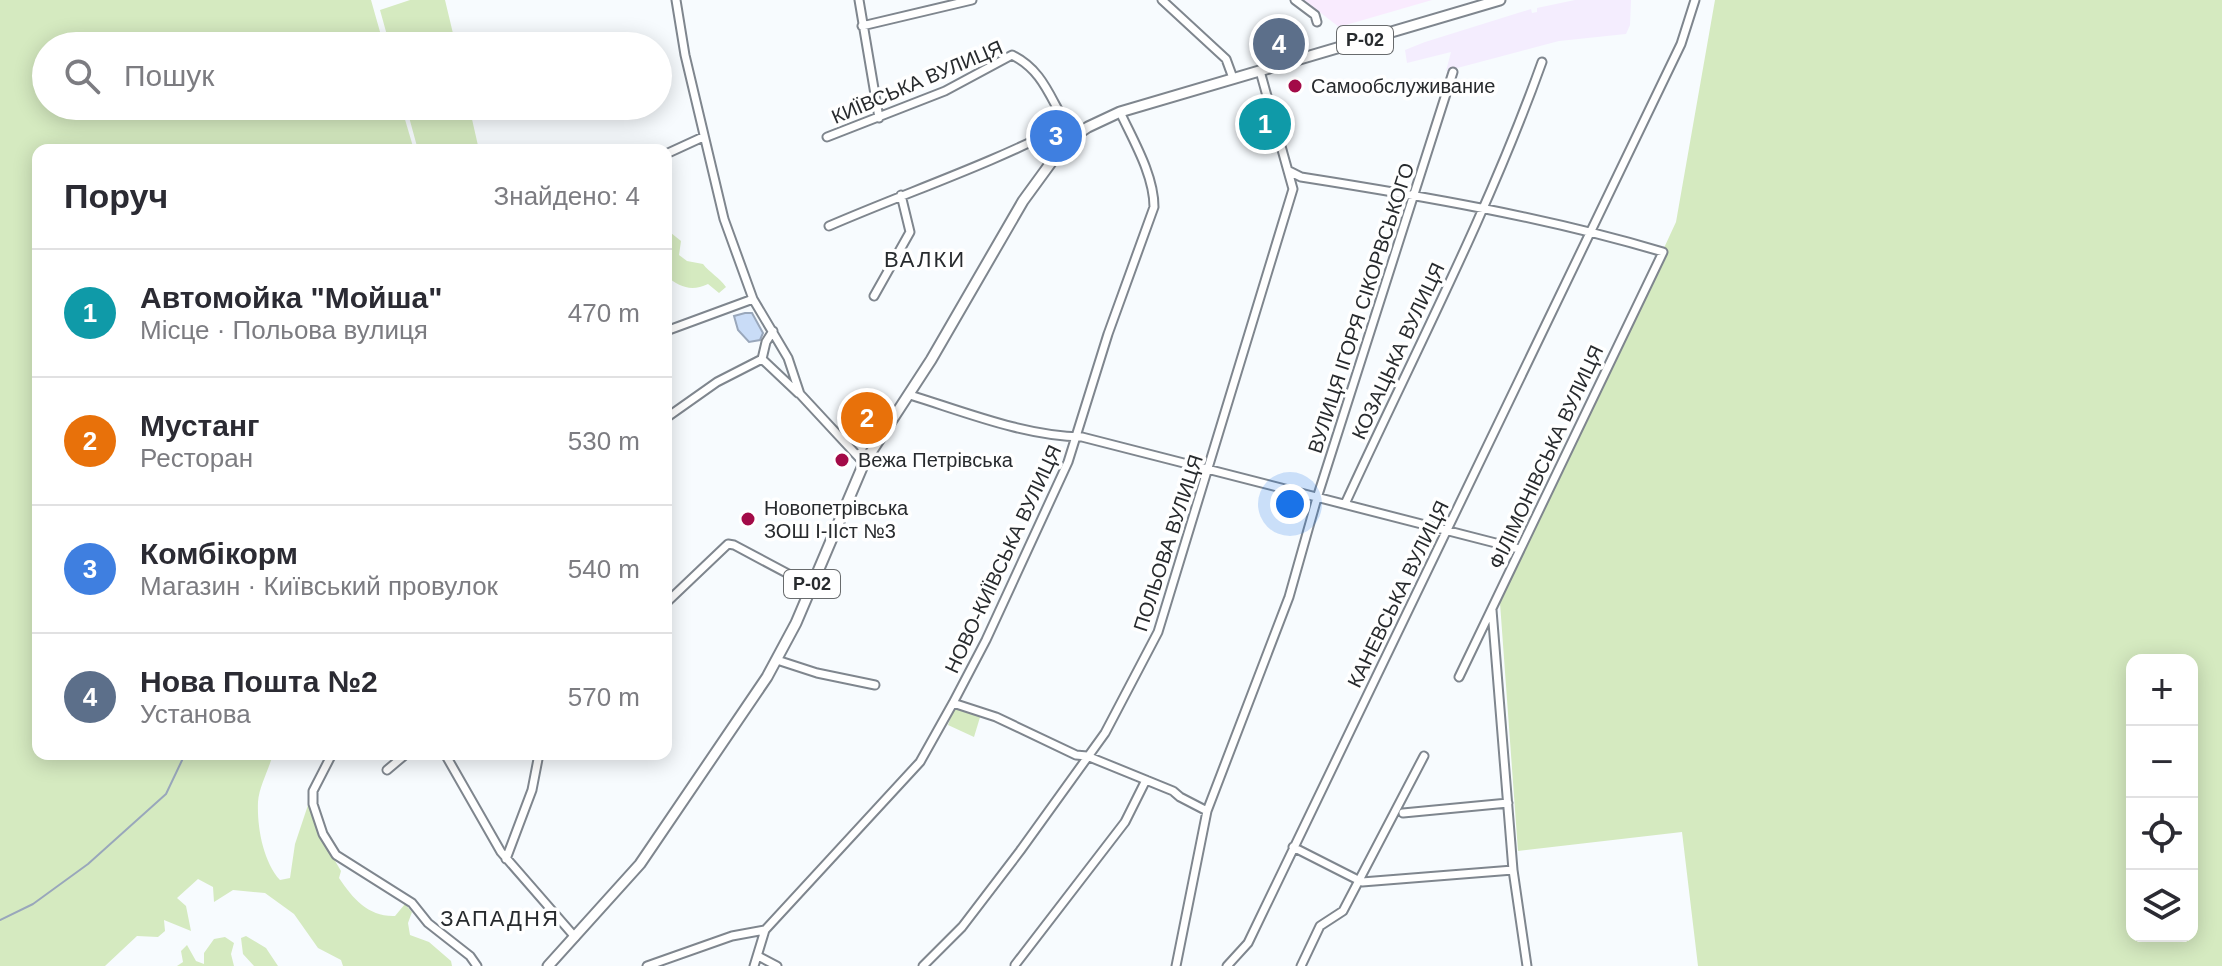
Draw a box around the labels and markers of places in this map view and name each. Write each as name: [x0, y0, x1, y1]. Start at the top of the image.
pin: 4: [1253, 14, 1305, 74]
place label: Самообслуживание: [1311, 75, 1495, 97]
marker: Самообслуживание: [1286, 77, 1304, 95]
pin: 1: [1239, 94, 1291, 154]
pin: 3: [1030, 106, 1082, 166]
pin: 2: [841, 388, 893, 448]
place label: Вежа Петрівська: [858, 449, 1014, 471]
marker: Вежа Петрівська: [833, 451, 851, 469]
place label: Новопетрівська ЗОШ I-IIст №3: [764, 497, 909, 542]
marker: Новопетрівська ЗОШ I-IIст №3: [739, 510, 757, 528]

